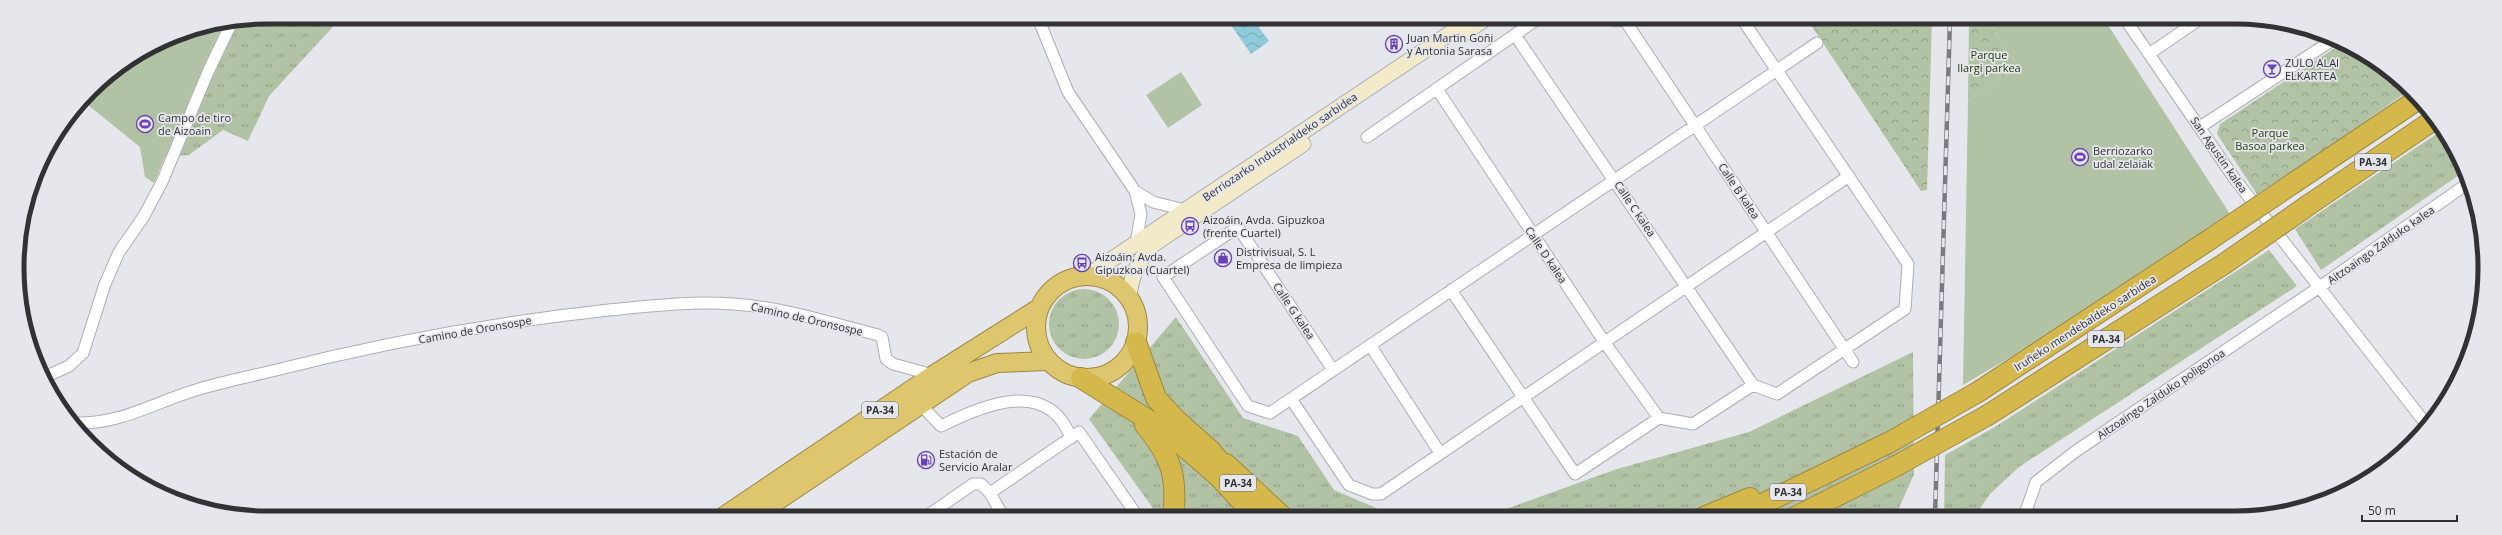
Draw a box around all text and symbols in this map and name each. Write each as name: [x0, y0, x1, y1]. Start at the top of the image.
place label: Juan Martin Goñi y Antonia Sarasa: [1406, 30, 1493, 58]
building icon: Juan Martin Goñi y Antonia Sarasa: [1384, 34, 1404, 54]
park label: Parque Ilargi parkea: [1957, 47, 2021, 75]
place label: ZULO ALAI ELKARTEA: [2285, 55, 2339, 83]
bar icon: ZULO ALAI ELKARTEA: [2262, 59, 2282, 79]
street label: Berriozarko Industrialdeko sarbidea: [1199, 89, 1360, 204]
place label: Campo de tiro de Aizoain: [158, 110, 231, 138]
sports icon: Campo de tiro de Aizoain: [135, 114, 155, 134]
street label: San Agustin kalea: [2187, 114, 2251, 196]
park label: Parque Basoa parkea: [2235, 125, 2305, 153]
place label: Berriozarko udal zelaiak: [2093, 143, 2153, 171]
sports icon: Berriozarko udal zelaiak: [2070, 147, 2090, 167]
road number: PA-34: [2355, 154, 2391, 170]
street label: Calle B kalea: [1715, 160, 1764, 222]
street label: Calle C kalea: [1611, 178, 1660, 240]
street label: Aitzoaingo Zalduko kalea: [2324, 202, 2437, 287]
place label: Aizoáin, Avda. Gipuzkoa (frente Cuartel): [1203, 212, 1325, 240]
bus stop icon: Aizoáin, Avda. Gipuzkoa (frente Cuartel): [1180, 216, 1200, 236]
street label: Calle D kalea: [1522, 223, 1571, 286]
place label: Distrivisual, S. L Empresa de limpieza: [1236, 244, 1342, 272]
shop icon: Distrivisual, S. L Empresa de limpieza: [1213, 248, 1233, 268]
place label: Aizoáin, Avda. Gipuzkoa (Cuartel): [1095, 249, 1189, 277]
bus stop icon: Aizoáin, Avda. Gipuzkoa (Cuartel): [1072, 253, 1092, 273]
street label: Iruñeko mendebaldeko sarbidea: [2011, 271, 2159, 374]
street label: Calle G kalea: [1270, 279, 1319, 342]
street label: Camino de Oronsospe: [750, 298, 865, 339]
street label: Camino de Oronsospe: [417, 312, 533, 347]
road number: PA-34: [2088, 331, 2124, 347]
street label: Aitzoaingo Zalduko poligonoa: [2094, 345, 2228, 442]
road number: PA-34: [862, 402, 898, 418]
place label: Estación de Servicio Aralar: [939, 446, 1013, 474]
fuel station icon: Estación de Servicio Aralar: [916, 450, 936, 470]
road number: PA-34: [1220, 475, 1256, 491]
road number: PA-34: [1770, 484, 1806, 500]
scale bar: [2362, 497, 2457, 523]
text: 50 m: [2368, 502, 2396, 519]

